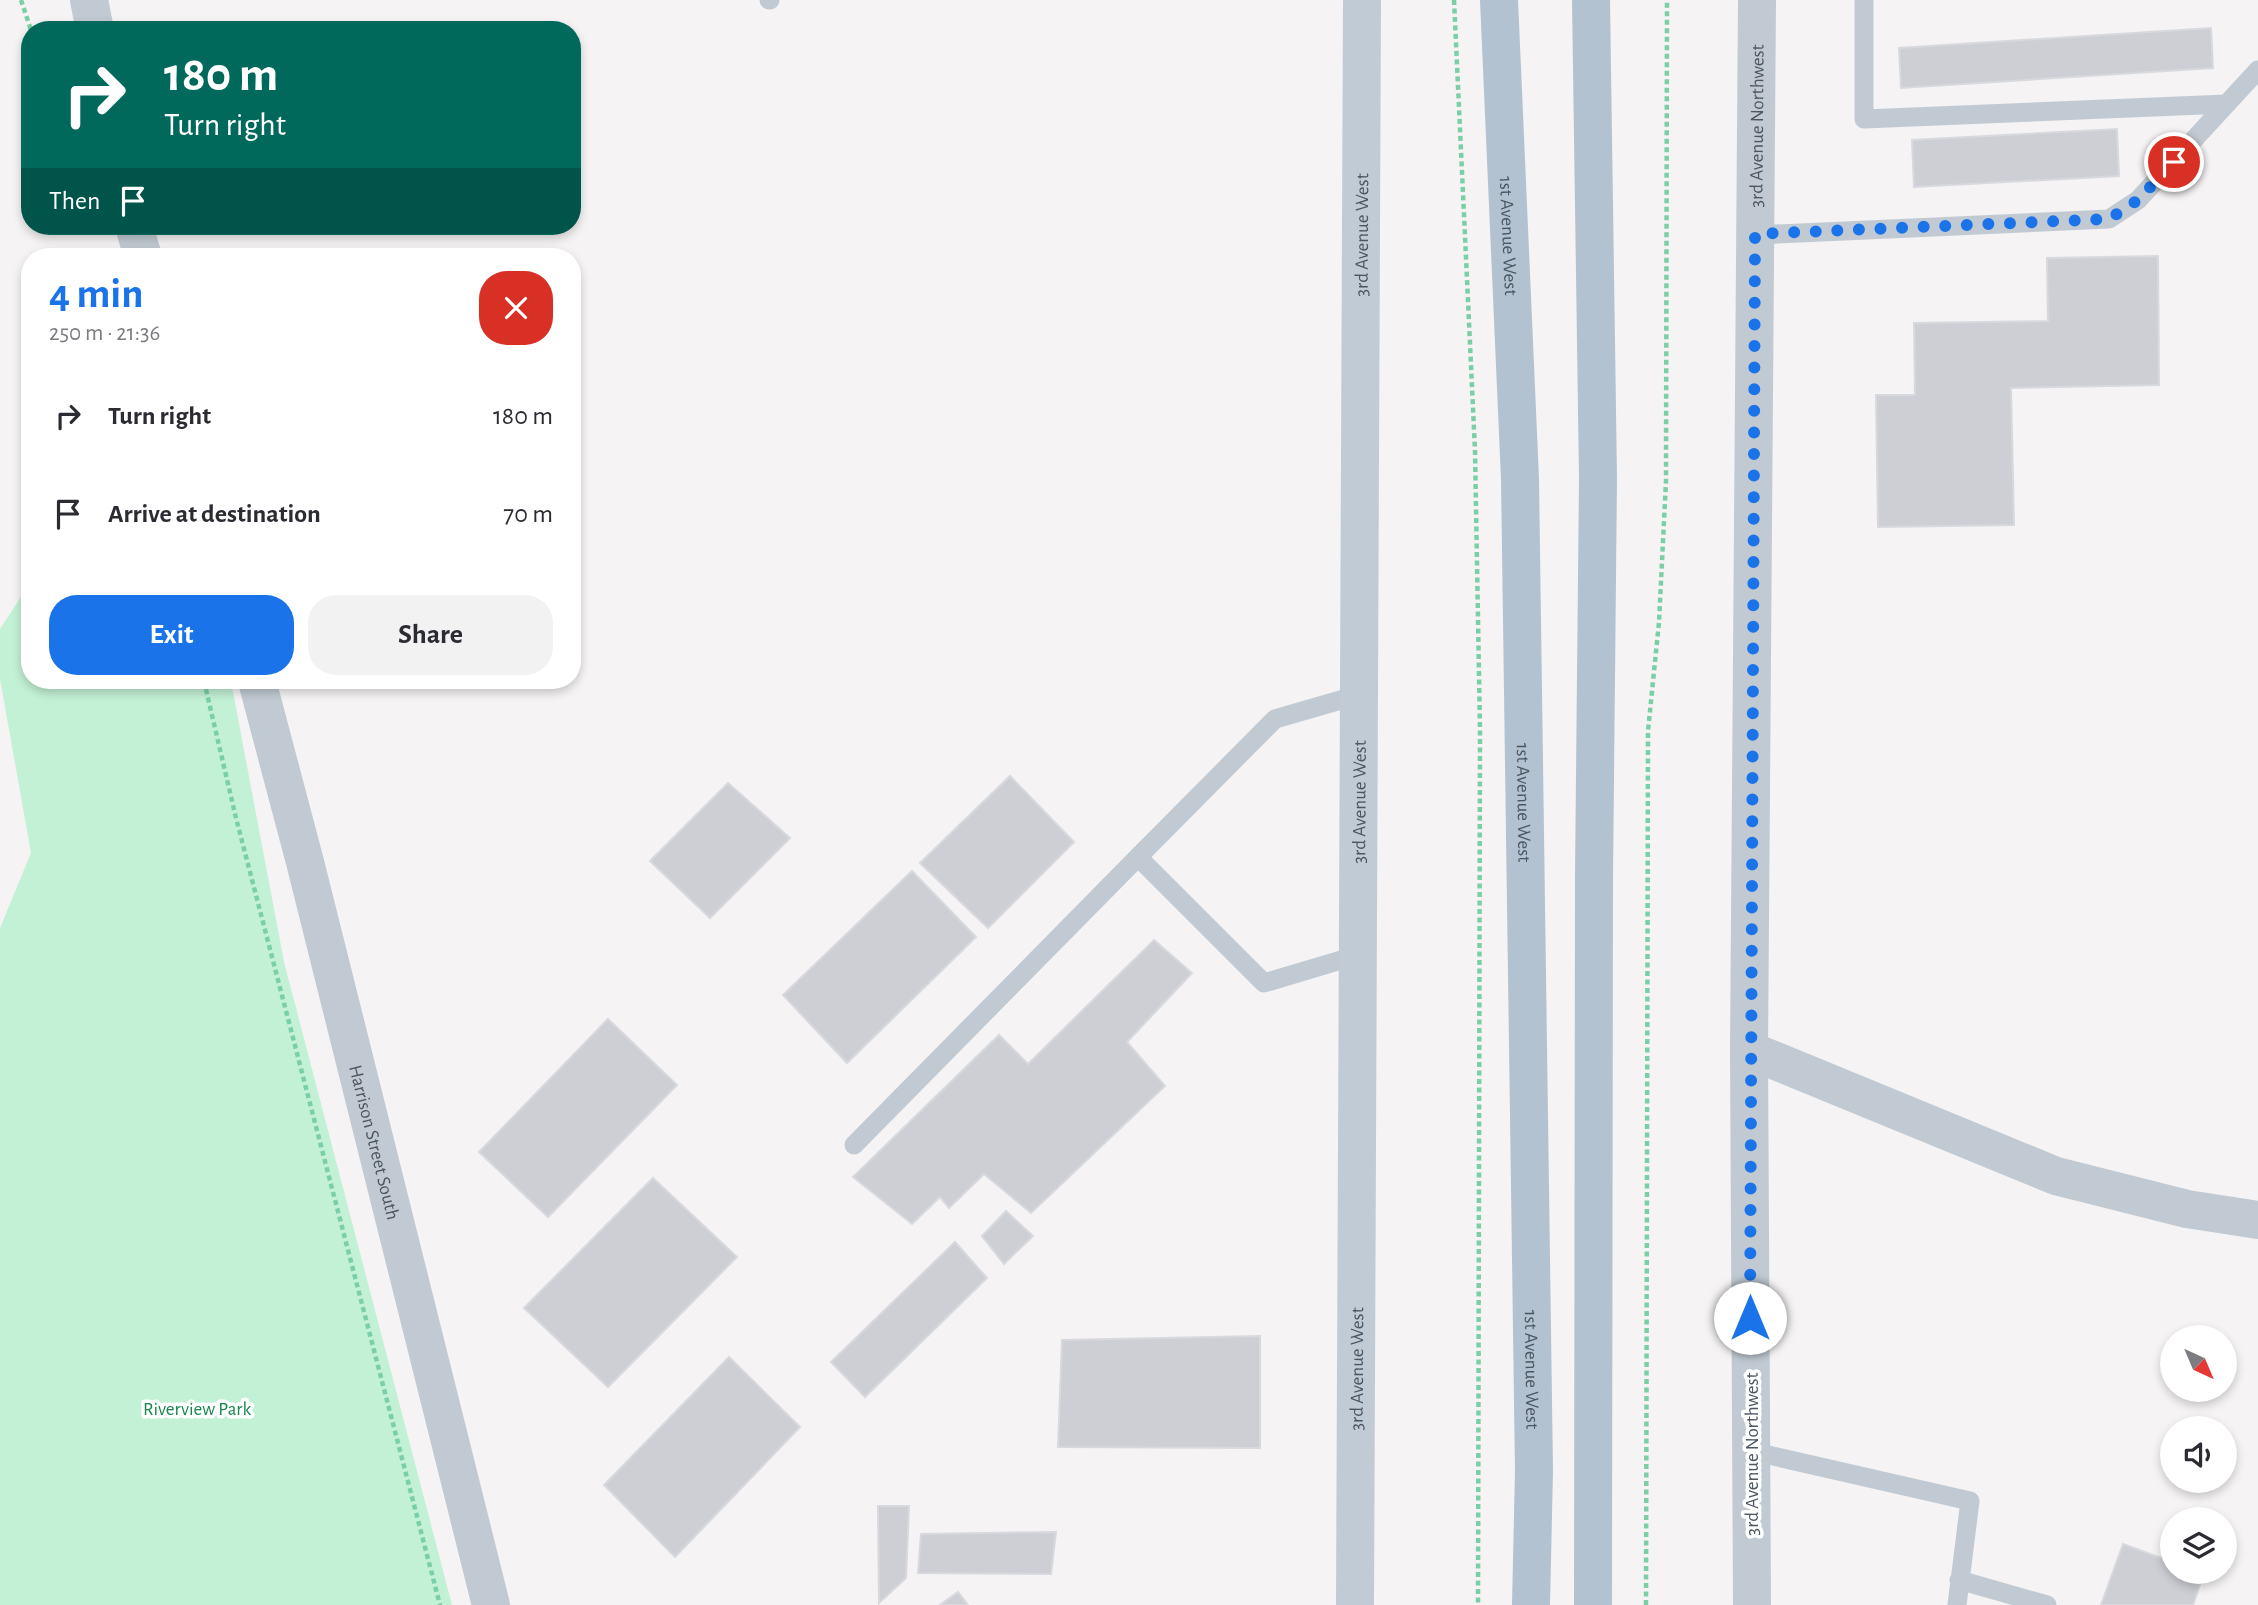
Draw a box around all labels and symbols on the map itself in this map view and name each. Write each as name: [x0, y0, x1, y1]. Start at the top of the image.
street label: 3rd Avenue Northwest: [1747, 44, 1768, 208]
pin: [2144, 132, 2204, 192]
street label: 3rd Avenue West: [1353, 173, 1372, 297]
street label: 1st Avenue West: [1496, 176, 1520, 296]
street label: 3rd Avenue West: [1350, 740, 1370, 864]
street label: 1st Avenue West: [1513, 743, 1533, 862]
street label: Harrison Street South: [345, 1063, 402, 1222]
position arrow: [1713, 1281, 1787, 1355]
street label: 3rd Avenue West: [1348, 1307, 1367, 1431]
street label: 1st Avenue West: [1521, 1310, 1541, 1429]
north arrow: [2160, 1325, 2236, 1402]
street label: 3rd Avenue Northwest: [1743, 1372, 1762, 1536]
park label: Riverview Park: [143, 1400, 251, 1419]

